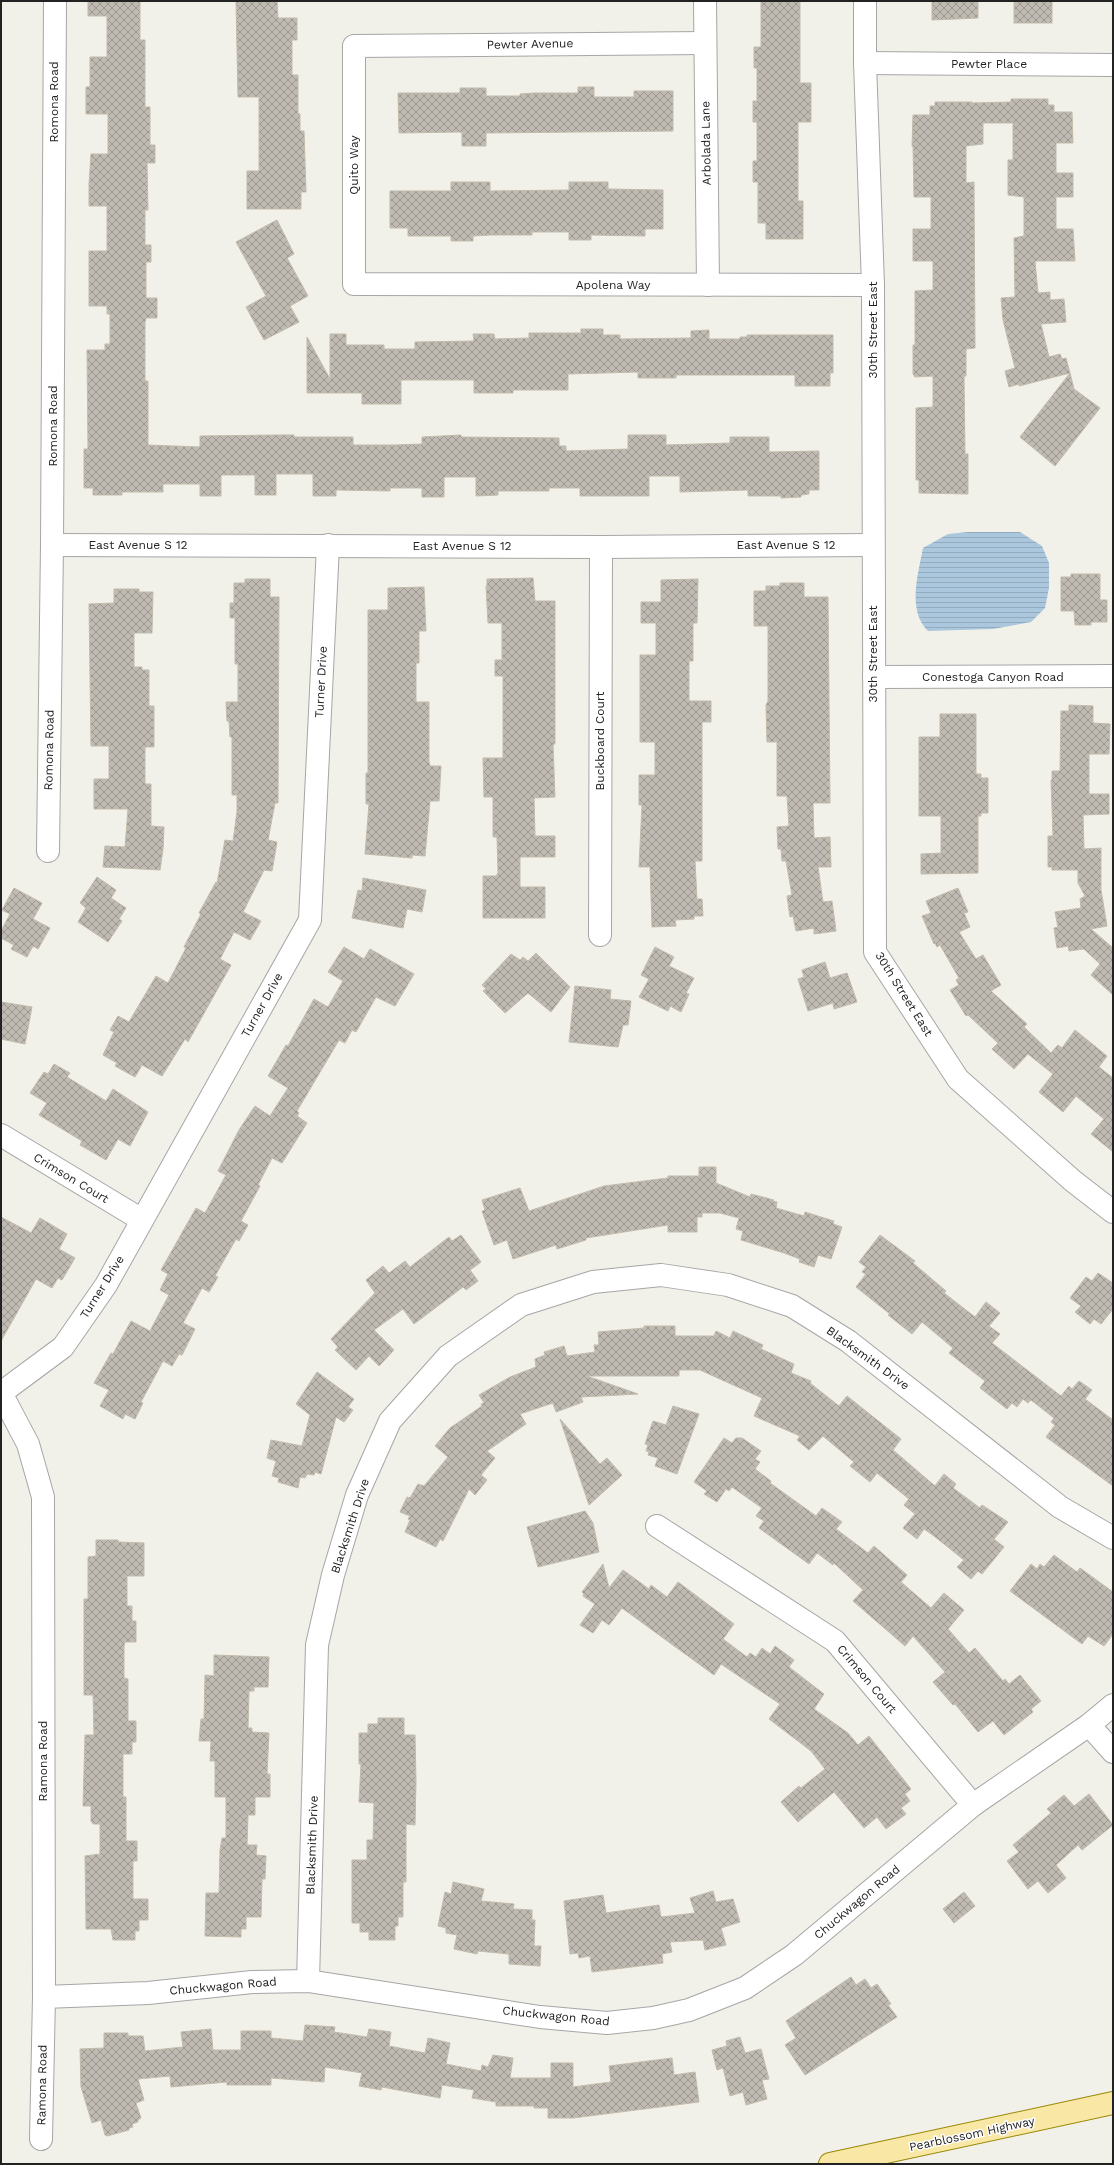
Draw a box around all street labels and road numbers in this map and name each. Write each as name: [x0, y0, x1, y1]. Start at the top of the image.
street label: Pewter Avenue: [487, 36, 574, 52]
street label: Pewter Place: [951, 57, 1027, 71]
street label: Romona Road: [47, 62, 61, 142]
street label: Arbolada Lane: [698, 101, 714, 185]
street label: Quito Way: [347, 135, 361, 195]
street label: Apolena Way: [576, 278, 651, 292]
street label: 30th Street East: [866, 281, 880, 379]
street label: Romona Road: [46, 386, 60, 466]
street label: East Avenue S 12: [88, 538, 188, 552]
street label: East Avenue S 12: [736, 538, 836, 552]
street label: East Avenue S 12: [412, 539, 512, 553]
street label: 30th Street East: [866, 605, 880, 703]
street label: Turner Drive: [312, 646, 330, 718]
street label: Conestoga Canyon Road: [922, 670, 1064, 684]
street label: Buckboard Court: [593, 691, 607, 791]
street label: Romona Road: [41, 709, 57, 791]
street label: 30th Street East: [872, 949, 936, 1039]
street label: Turner Drive: [239, 970, 286, 1040]
street label: Crimson Court: [31, 1150, 111, 1206]
street label: Turner Drive: [77, 1253, 127, 1321]
street label: Blacksmith Drive: [824, 1323, 912, 1393]
street label: Blacksmith Drive: [328, 1477, 372, 1575]
street label: Crimson Court: [834, 1642, 900, 1716]
street label: Ramona Road: [36, 1721, 50, 1801]
street label: Blacksmith Drive: [303, 1795, 321, 1895]
street label: Chuckwagon Road: [811, 1862, 903, 1942]
street label: Chuckwagon Road: [169, 1974, 277, 1998]
street label: Chuckwagon Road: [502, 2003, 610, 2029]
street label: Ramona Road: [34, 2045, 50, 2125]
street label: Pearblossom Highway: [908, 2114, 1037, 2154]

